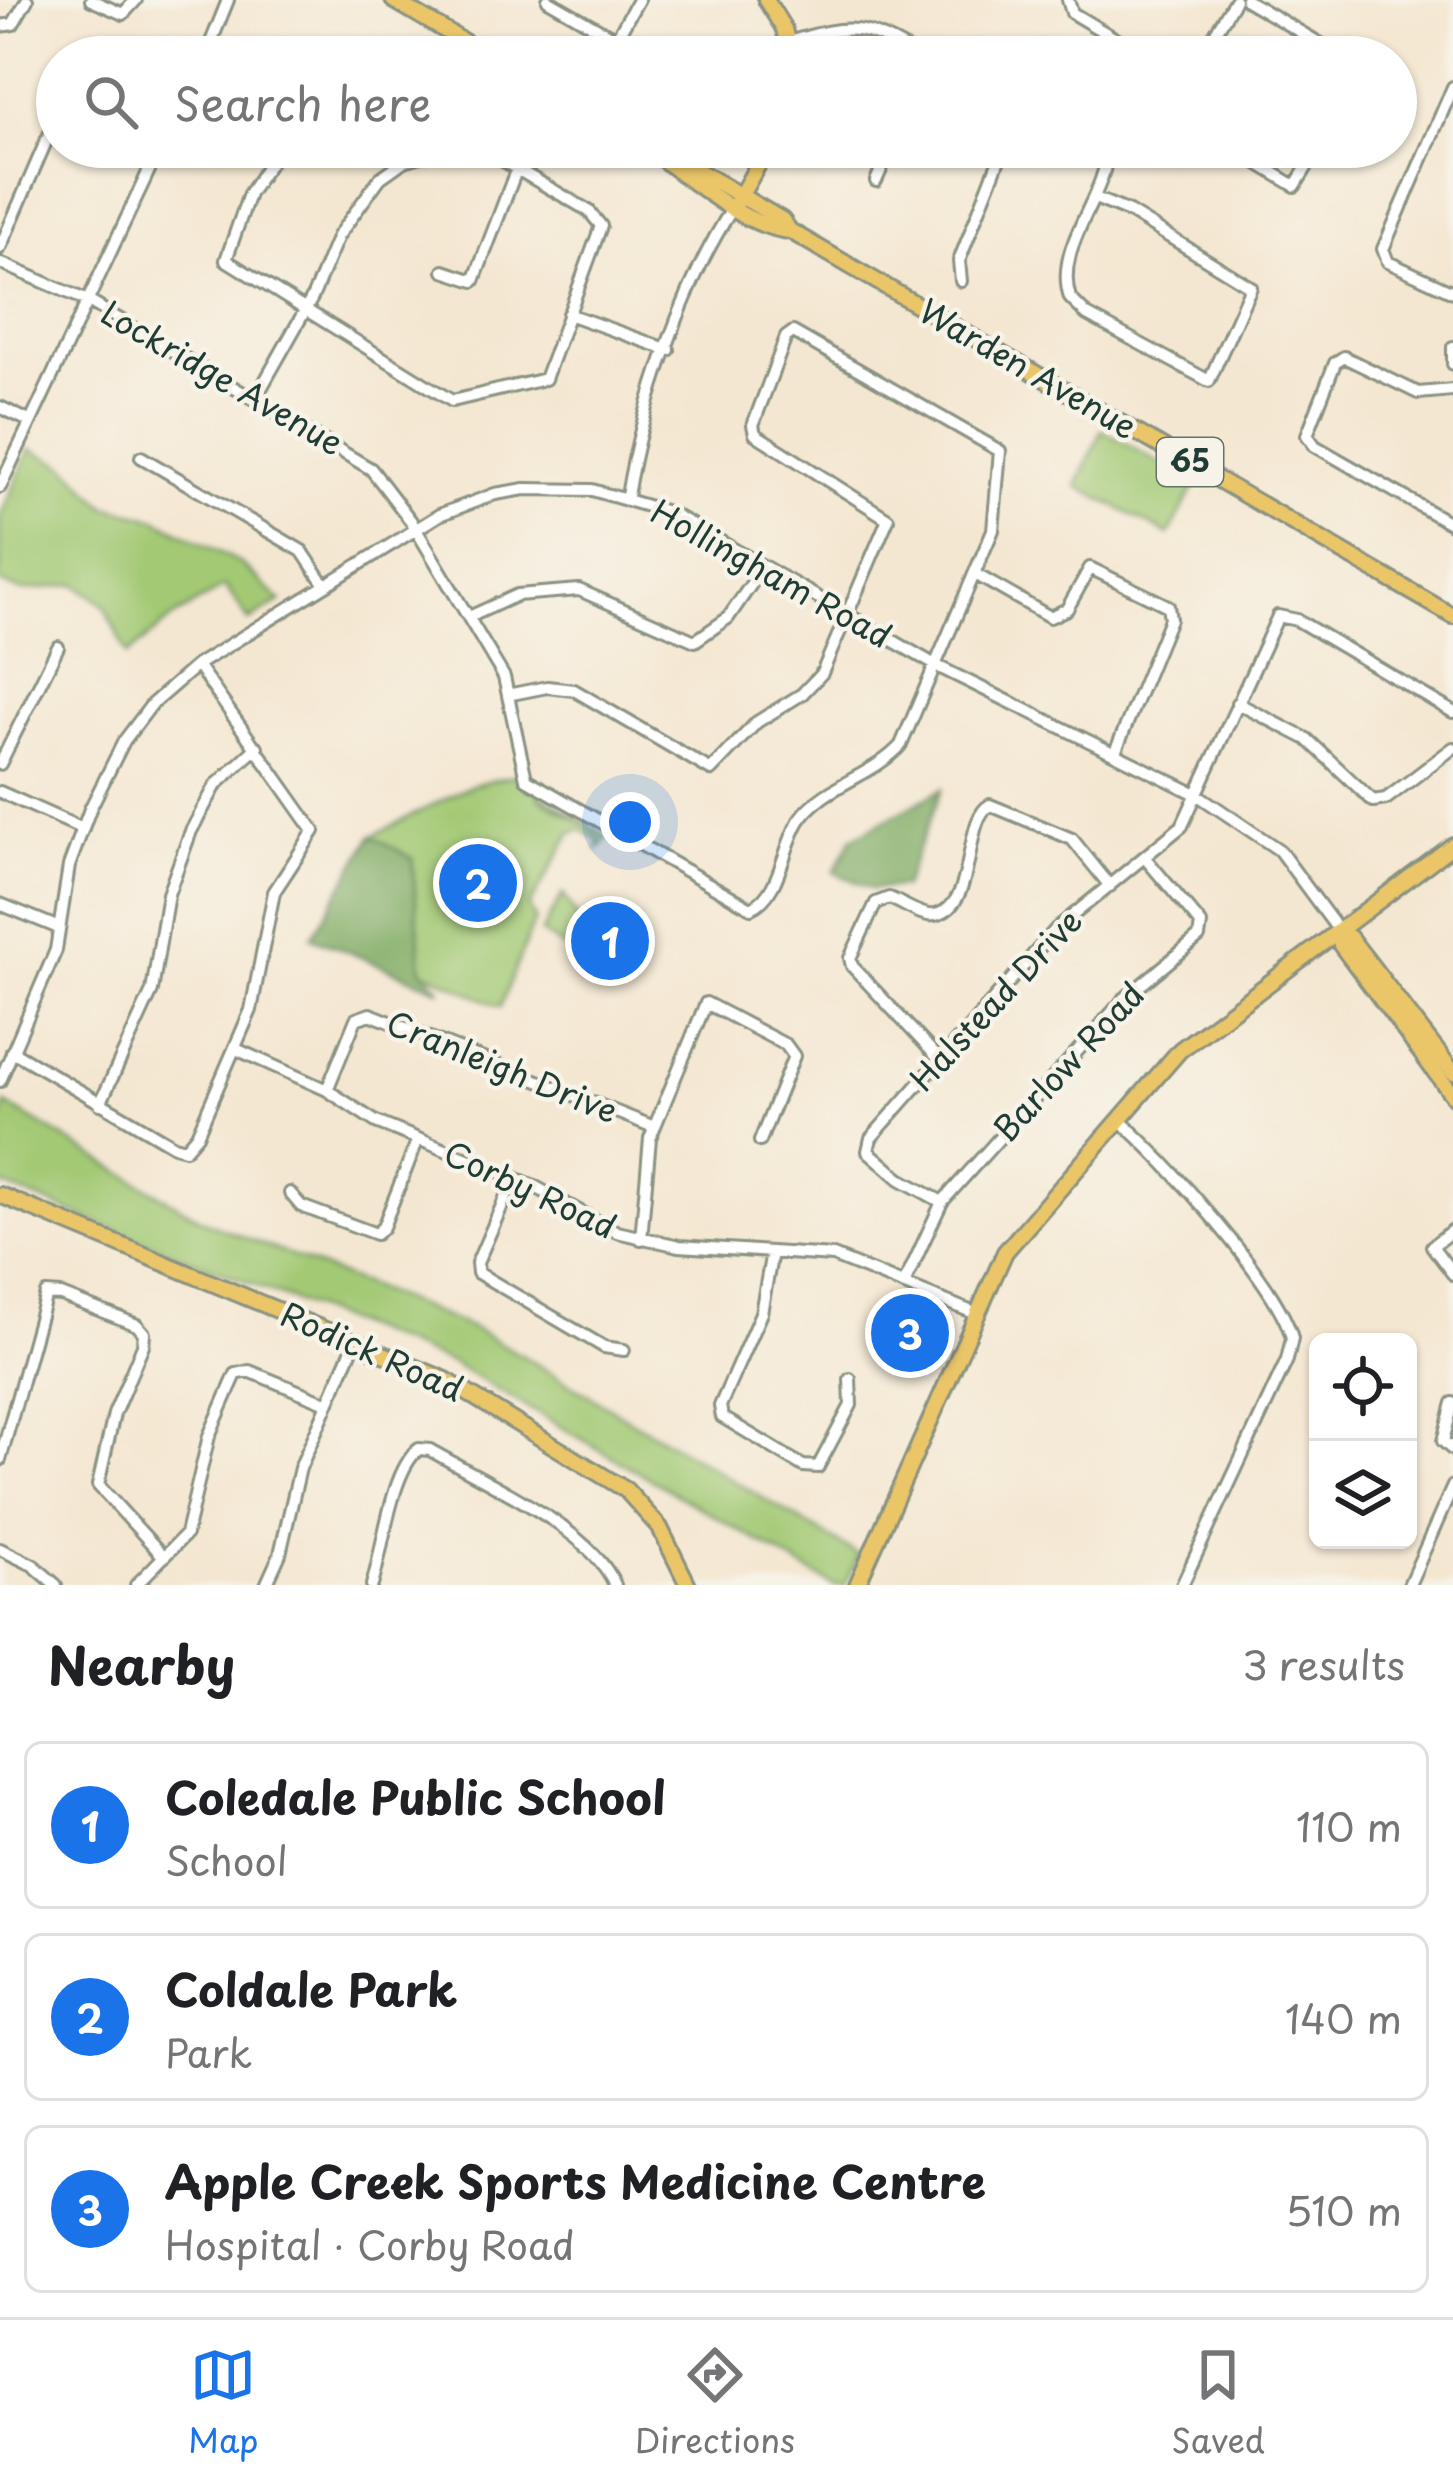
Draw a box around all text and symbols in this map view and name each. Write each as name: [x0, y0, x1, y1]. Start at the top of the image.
search box: [36, 36, 1417, 168]
text: Search here: [174, 68, 431, 136]
icon: search: [78, 69, 144, 135]
street label: Warden Avenue: [911, 285, 1147, 450]
street label: Lockridge Avenue: [92, 286, 354, 466]
road number: 65: [1157, 438, 1223, 486]
street label: Hollingham Road: [642, 485, 901, 659]
your location: [600, 792, 660, 852]
pin: 2: [439, 838, 517, 928]
pin: 1: [571, 896, 649, 986]
street label: Halstead Drive: [896, 896, 1093, 1101]
street label: Barlow Road: [980, 970, 1155, 1152]
street label: Cranleigh Drive: [380, 996, 626, 1134]
street label: Corby Road: [436, 1126, 625, 1250]
street label: Rodick Road: [274, 1288, 472, 1413]
pin: 3: [871, 1288, 949, 1378]
map controls: [1309, 1333, 1417, 1549]
button: locate: [1309, 1333, 1417, 1441]
button: layers: [1309, 1441, 1417, 1549]
text: Nearby: [48, 1625, 235, 1702]
text: 3 results: [1242, 1634, 1405, 1693]
text: Coledale Public School: [165, 1762, 666, 1830]
text: 1: [81, 1796, 99, 1855]
text: 110 m: [1296, 1796, 1402, 1855]
text: School: [165, 1830, 288, 1889]
text: Coldale Park: [165, 1954, 457, 2022]
text: 2: [76, 1988, 104, 2047]
text: 140 m: [1285, 1988, 1402, 2047]
text: Park: [165, 2022, 252, 2081]
text: Apple Creek Sports Medicine Centre: [165, 2146, 986, 2214]
text: 3: [77, 2180, 103, 2239]
text: 510 m: [1285, 2180, 1402, 2239]
text: Hospital · Corby Road: [165, 2214, 575, 2273]
tab: Map: [188, 2342, 259, 2464]
tab: Directions: [635, 2342, 795, 2464]
tab: Saved: [1171, 2342, 1265, 2464]

